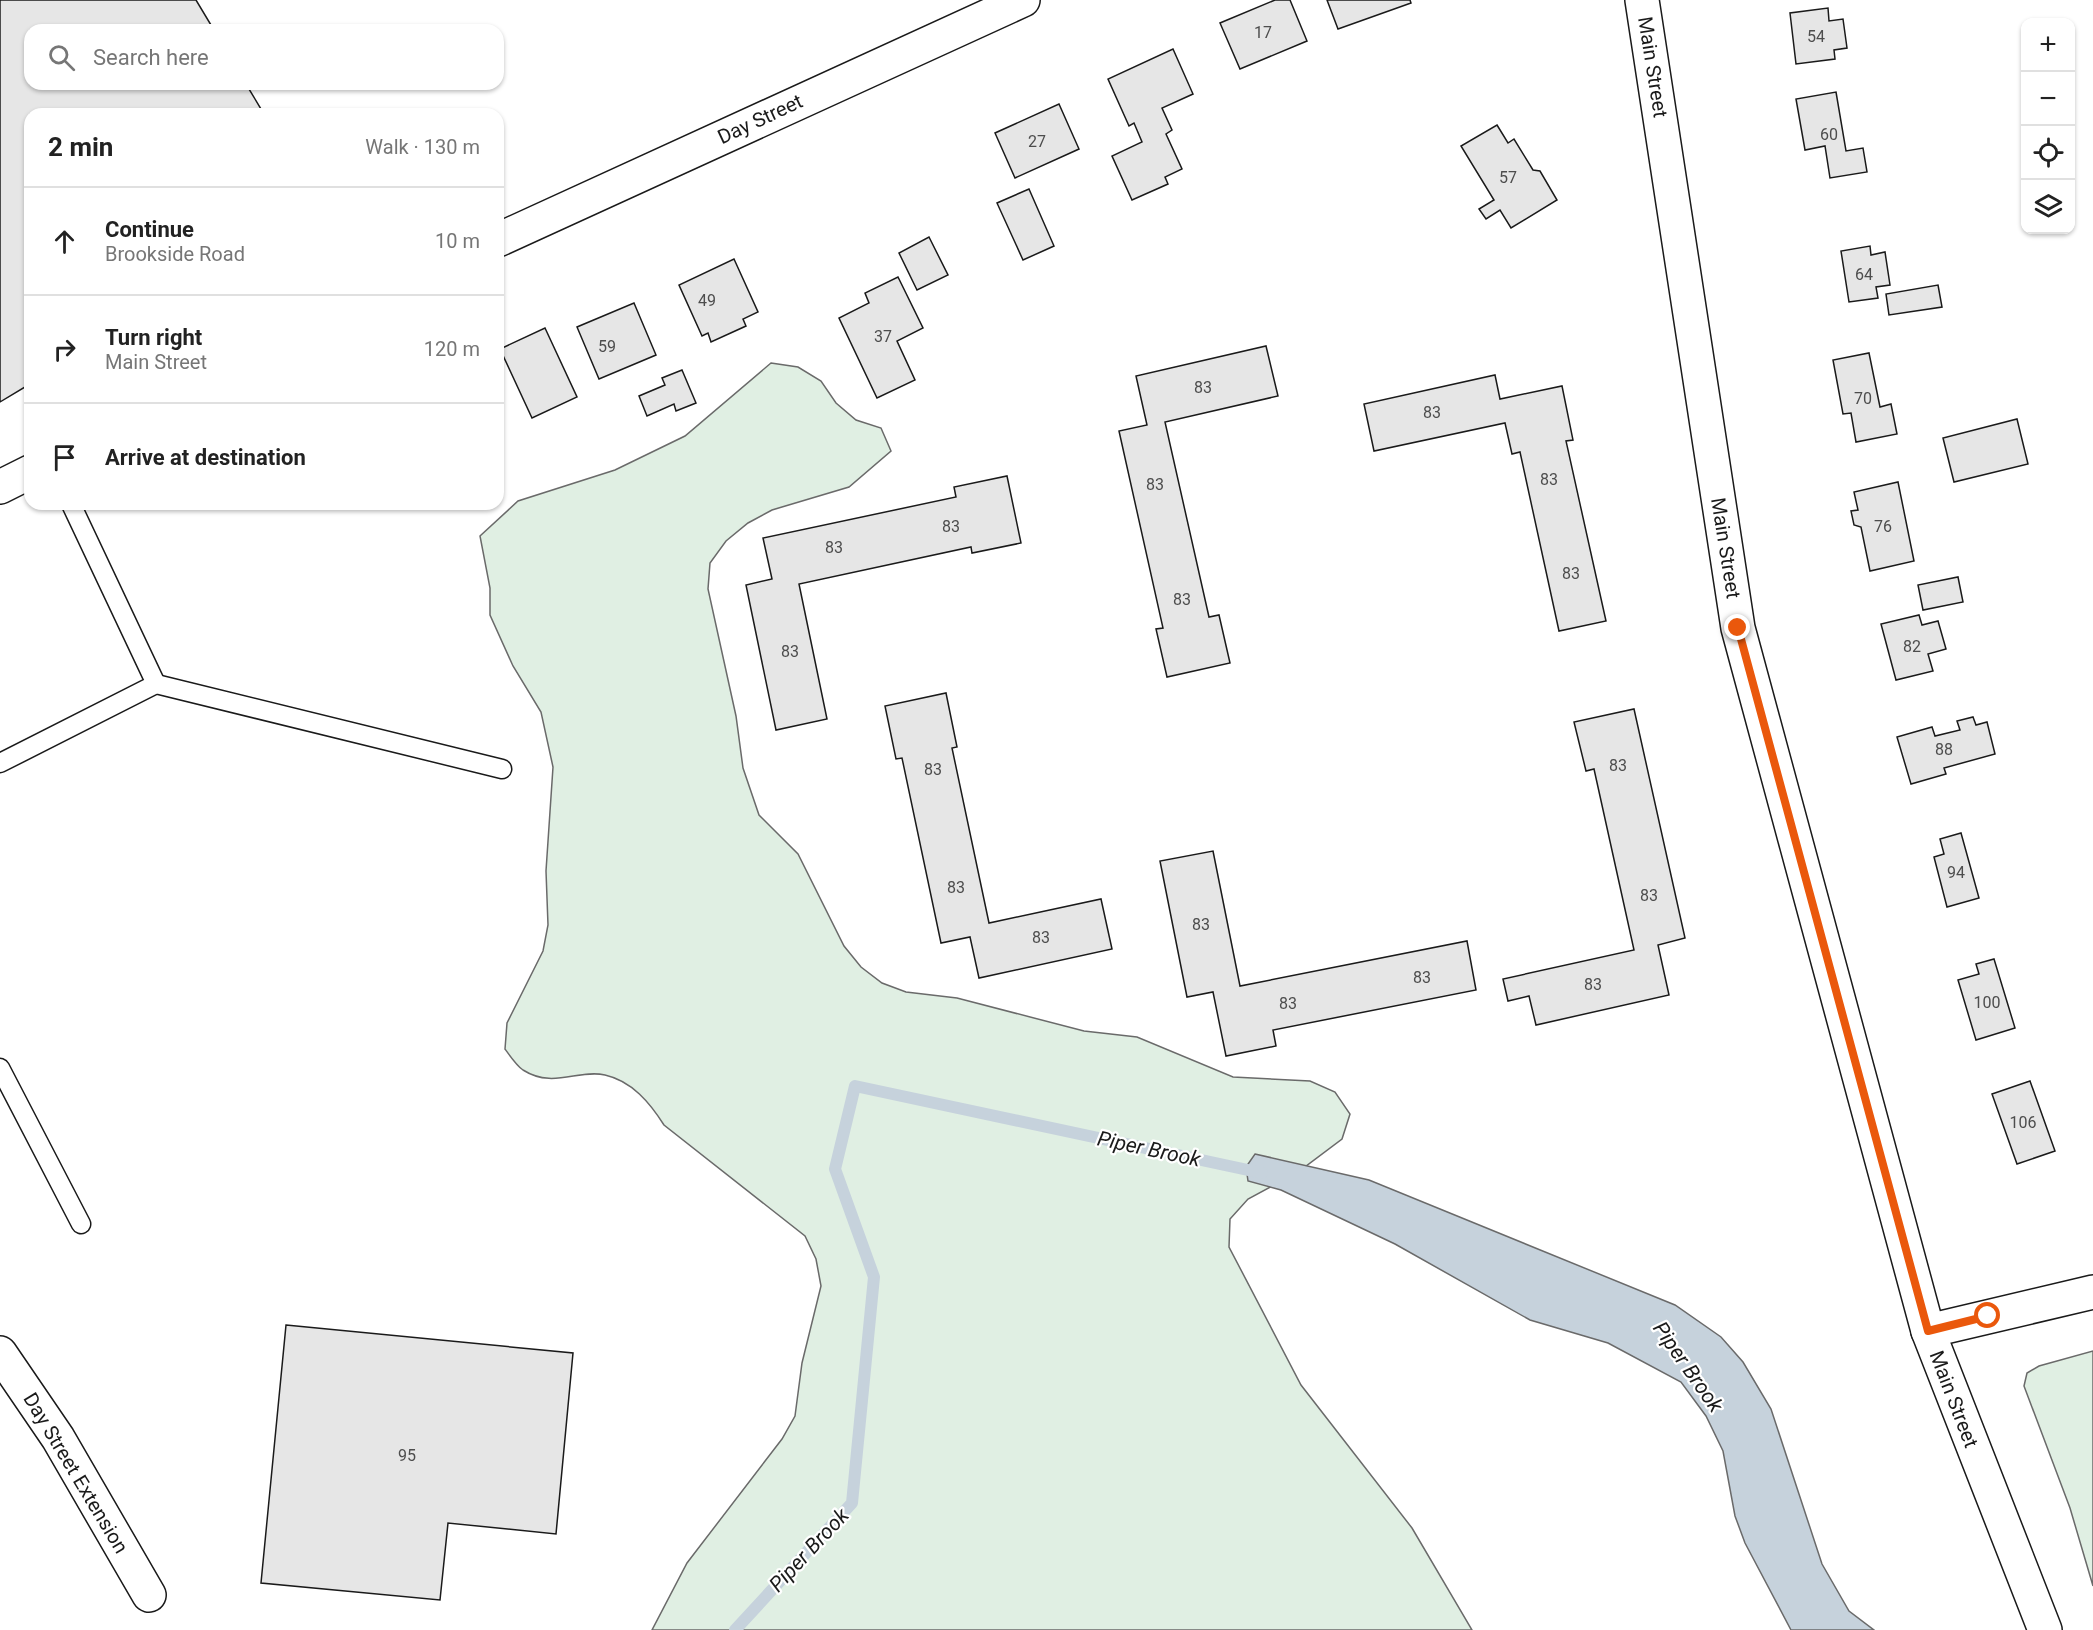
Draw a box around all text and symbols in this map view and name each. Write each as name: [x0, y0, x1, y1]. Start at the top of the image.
street label: Main Street: [1633, 15, 1673, 119]
map controls: [2021, 18, 2075, 234]
button: +: [2021, 18, 2075, 72]
house number: 17: [1254, 23, 1272, 42]
search box: [24, 24, 504, 90]
house number: 54: [1807, 27, 1825, 46]
icon: search: [45, 41, 78, 74]
text: Search here: [93, 45, 209, 70]
button: −: [2021, 72, 2075, 126]
street label: Day Street: [714, 89, 806, 149]
house number: 60: [1820, 125, 1838, 144]
button: locate: [2021, 126, 2075, 180]
text: 2 min: [48, 132, 113, 162]
house number: 27: [1028, 132, 1046, 151]
text: Walk · 130 m: [365, 135, 480, 159]
house number: 57: [1499, 168, 1517, 187]
button: layers: [2021, 180, 2075, 234]
text: Continue: [105, 217, 194, 242]
icon: ahead: [48, 225, 81, 258]
text: 10 m: [435, 229, 480, 253]
text: Brookside Road: [105, 242, 245, 266]
house number: 64: [1855, 265, 1873, 284]
house number: 49: [698, 291, 716, 310]
text: Turn right: [105, 325, 202, 350]
house number: 37: [874, 327, 892, 346]
icon: right: [48, 333, 81, 366]
text: 120 m: [424, 337, 480, 361]
house number: 59: [598, 337, 616, 356]
text: Main Street: [105, 350, 207, 374]
house number: 83: [1194, 378, 1212, 397]
house number: 70: [1854, 389, 1872, 408]
house number: 83: [1423, 403, 1441, 422]
icon: arrive: [48, 441, 81, 474]
text: Arrive at destination: [105, 445, 306, 470]
house number: 83: [1540, 470, 1558, 489]
house number: 83: [1146, 475, 1164, 494]
street label: Main Street: [1706, 496, 1746, 600]
house number: 83: [942, 517, 960, 536]
house number: 76: [1874, 517, 1892, 536]
house number: 83: [825, 538, 843, 557]
house number: 83: [1562, 564, 1580, 583]
house number: 83: [1173, 590, 1191, 609]
route end: [1724, 614, 1750, 640]
house number: 82: [1903, 637, 1921, 656]
house number: 83: [781, 642, 799, 661]
house number: 88: [1935, 740, 1953, 759]
house number: 83: [1609, 756, 1627, 775]
house number: 83: [924, 760, 942, 779]
house number: 94: [1947, 863, 1965, 882]
house number: 83: [947, 878, 965, 897]
house number: 83: [1640, 886, 1658, 905]
house number: 83: [1192, 915, 1210, 934]
house number: 83: [1032, 928, 1050, 947]
house number: 83: [1413, 968, 1431, 987]
house number: 83: [1584, 975, 1602, 994]
house number: 100: [1974, 993, 2000, 1012]
house number: 83: [1279, 994, 1297, 1013]
house number: 106: [2010, 1113, 2036, 1132]
water label: Piper Brook: [1095, 1126, 1204, 1172]
route start: [1974, 1302, 2000, 1328]
water label: Piper Brook: [1648, 1317, 1728, 1417]
street label: Main Street: [1925, 1347, 1983, 1451]
street label: Day Street Extension: [19, 1388, 133, 1558]
house number: 95: [398, 1446, 416, 1465]
water label: Piper Brook: [764, 1503, 854, 1597]

